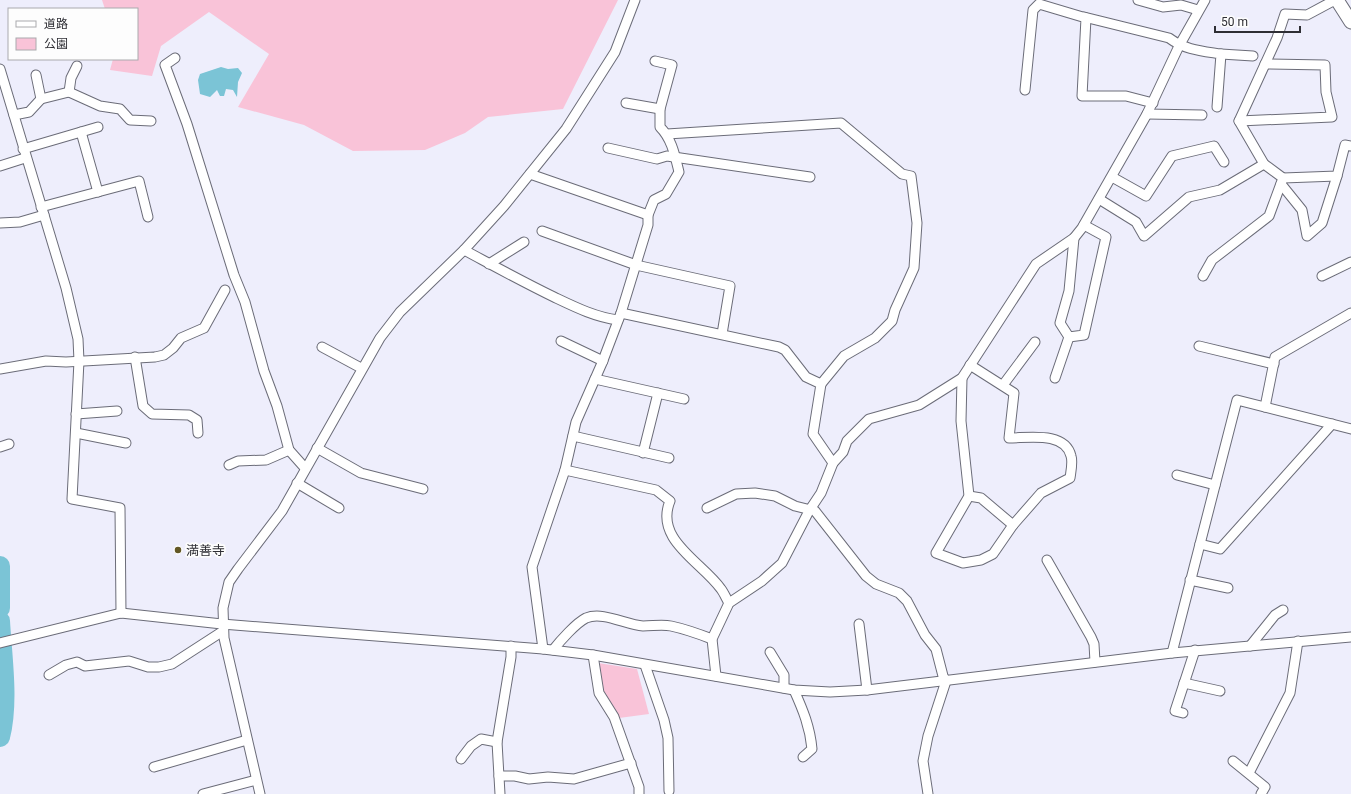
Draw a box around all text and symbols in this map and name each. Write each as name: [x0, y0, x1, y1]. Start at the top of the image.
legend: [8, 8, 138, 60]
scale bar: [1215, 8, 1300, 34]
text: 50 m: [1221, 15, 1248, 29]
text: 道路: [44, 17, 68, 31]
text: 公園: [44, 37, 68, 51]
place label: 満善寺: [186, 543, 225, 558]
marker: 満善寺: [173, 545, 183, 555]

